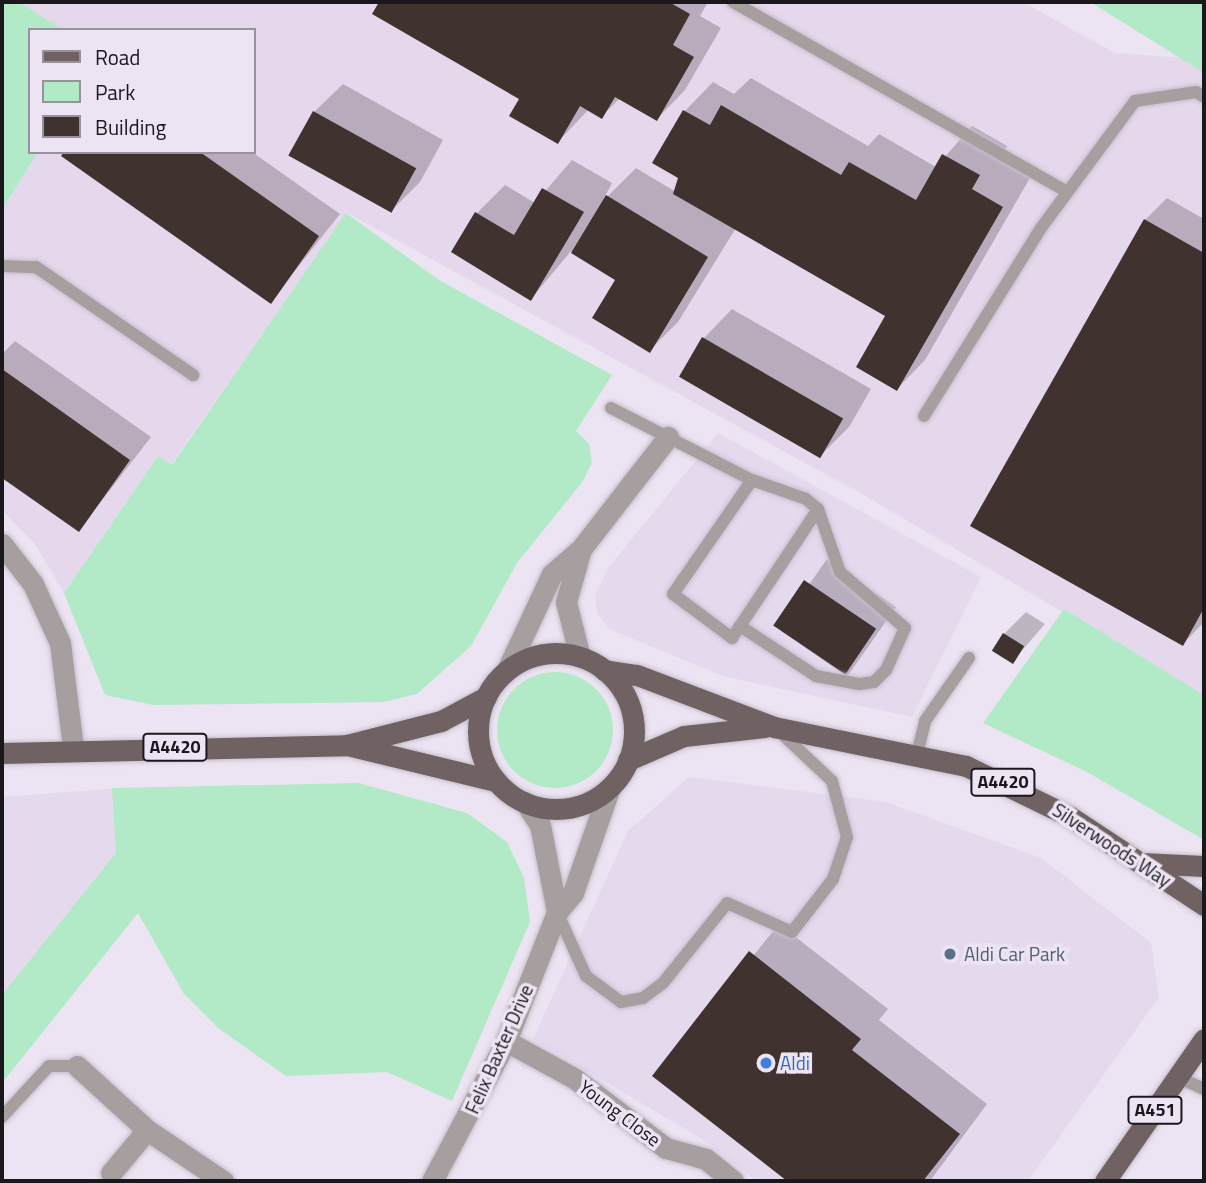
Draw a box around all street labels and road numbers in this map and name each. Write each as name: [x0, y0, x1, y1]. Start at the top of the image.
road number: A4420: [142, 732, 208, 762]
road number: A4420: [970, 768, 1036, 796]
street label: Silverwoods Way: [1048, 798, 1176, 892]
street label: Felix Baxter Drive: [460, 981, 538, 1117]
street label: Young Close: [575, 1075, 665, 1151]
road number: A451: [1127, 1096, 1183, 1125]

